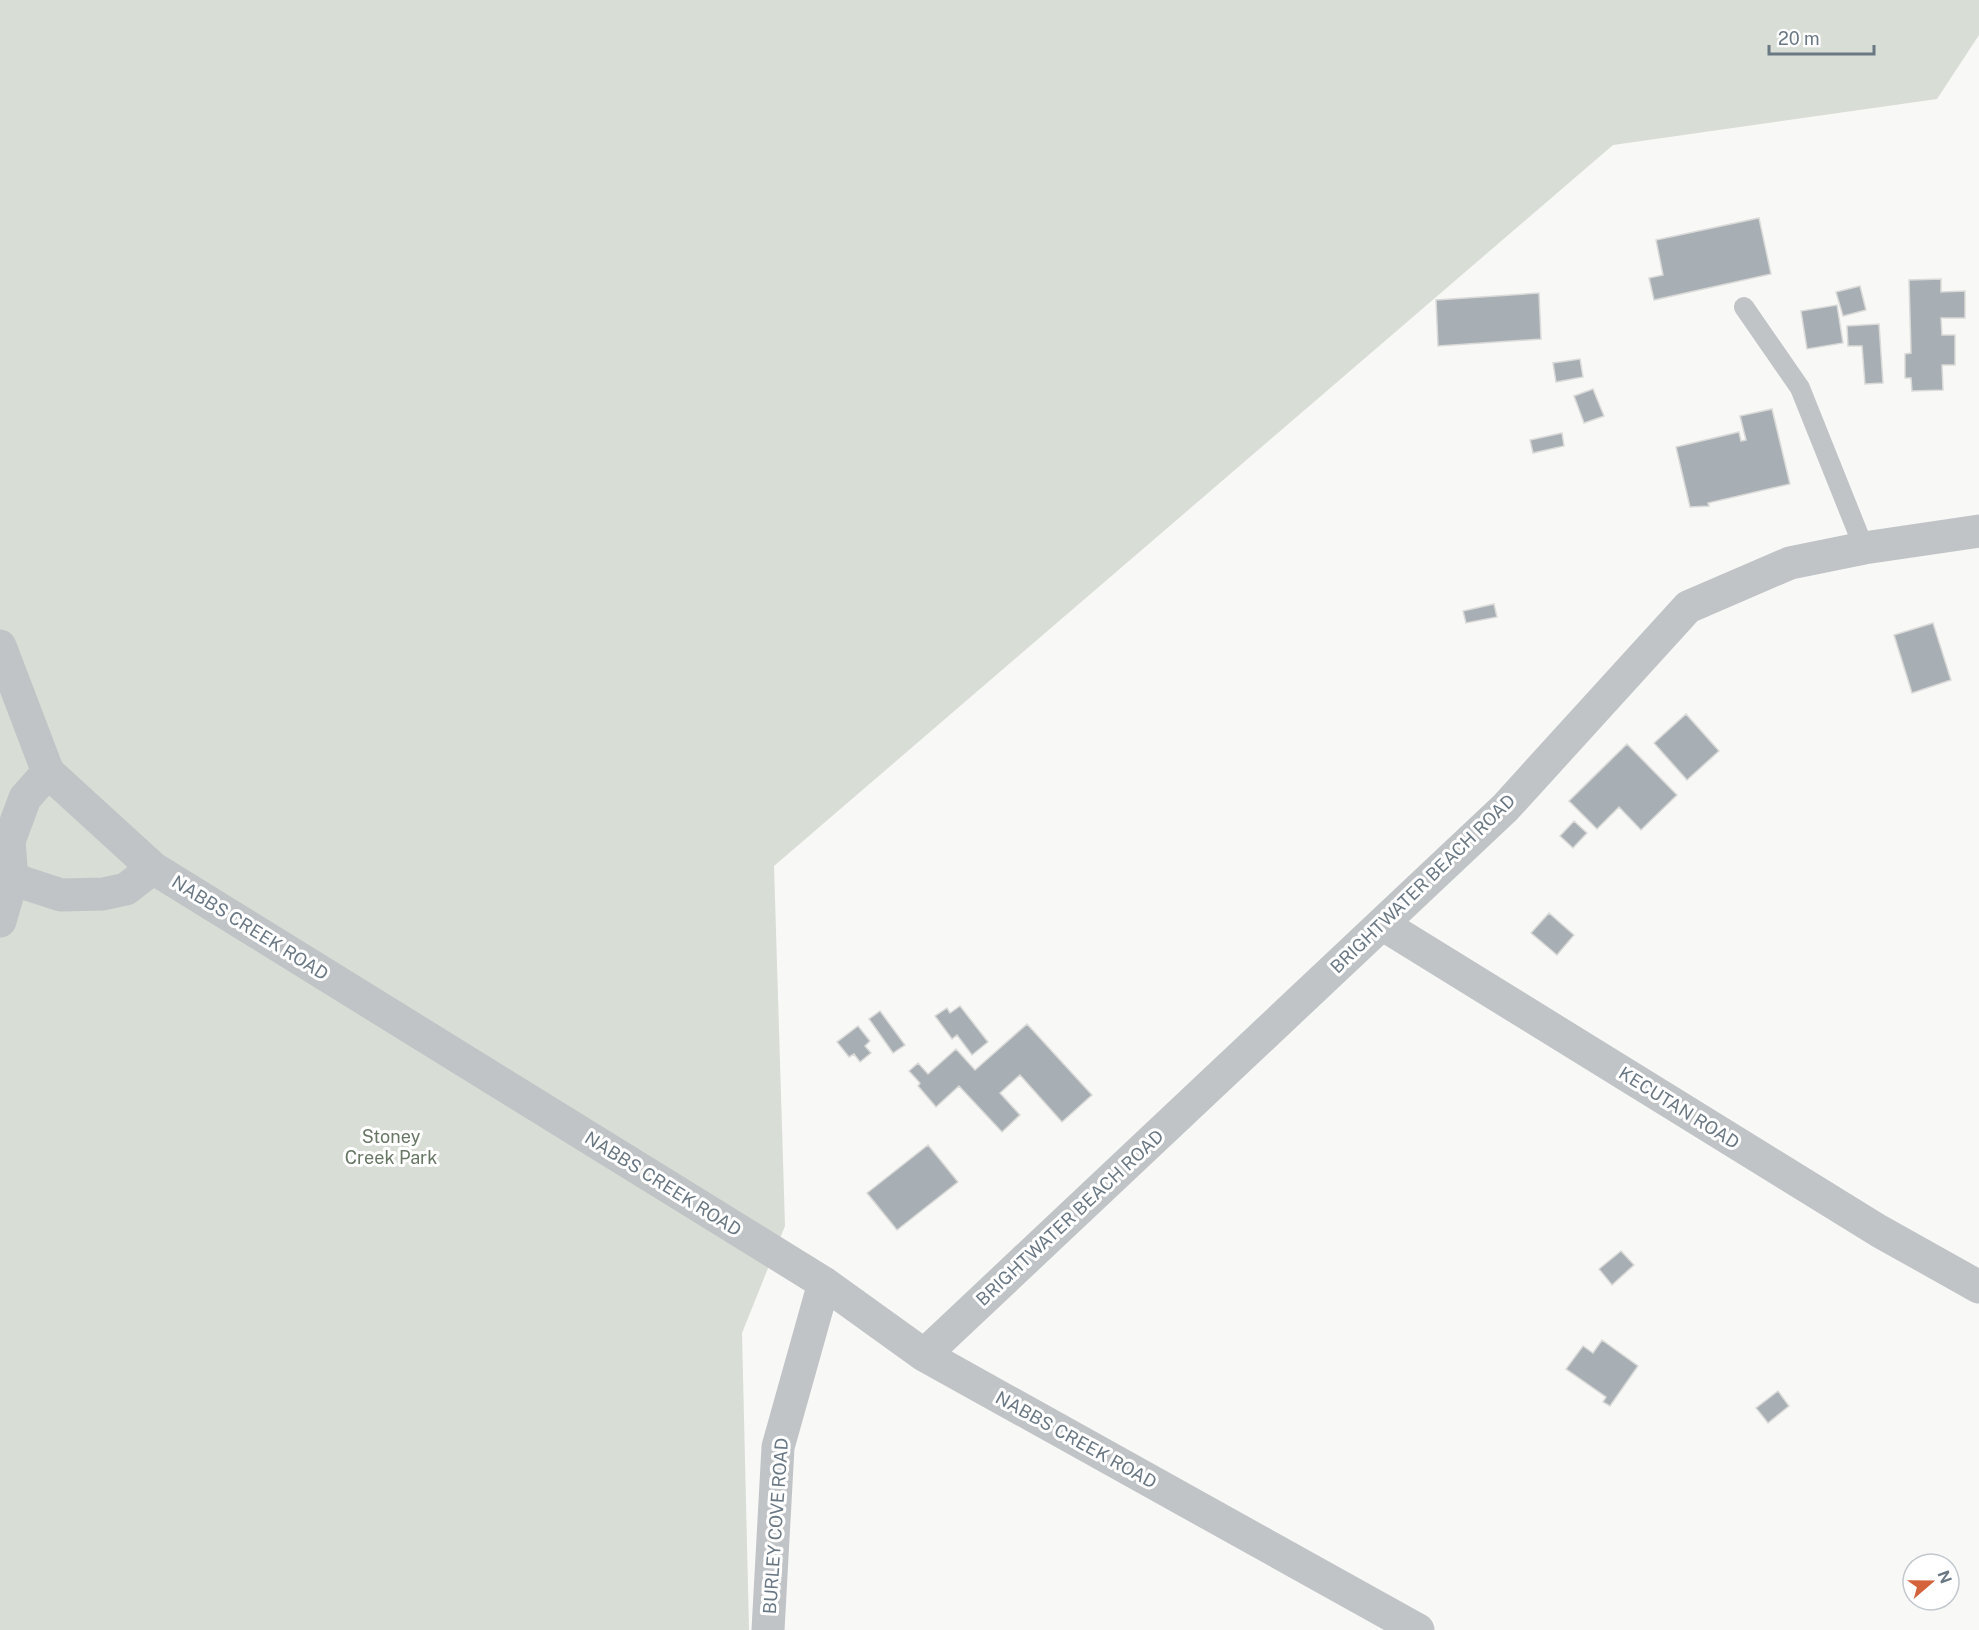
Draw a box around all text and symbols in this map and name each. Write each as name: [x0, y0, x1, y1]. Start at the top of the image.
scale bar: [1769, 18, 1874, 56]
text: 20 m: [1778, 28, 1820, 49]
street label: BRIGHTWATER BEACH ROAD: [1326, 790, 1519, 977]
street label: NABBS CREEK ROAD: [168, 871, 332, 984]
street label: KECUTAN ROAD: [1615, 1062, 1743, 1153]
street label: BRIGHTWATER BEACH ROAD: [972, 1125, 1168, 1310]
park label: Stoney Creek Park: [345, 1126, 437, 1168]
street label: NABBS CREEK ROAD: [581, 1127, 745, 1240]
street label: NABBS CREEK ROAD: [992, 1387, 1160, 1493]
street label: BURLEY COVE ROAD: [759, 1437, 792, 1615]
north arrow: [1901, 1552, 1961, 1612]
text: N: [1934, 1568, 1956, 1586]

